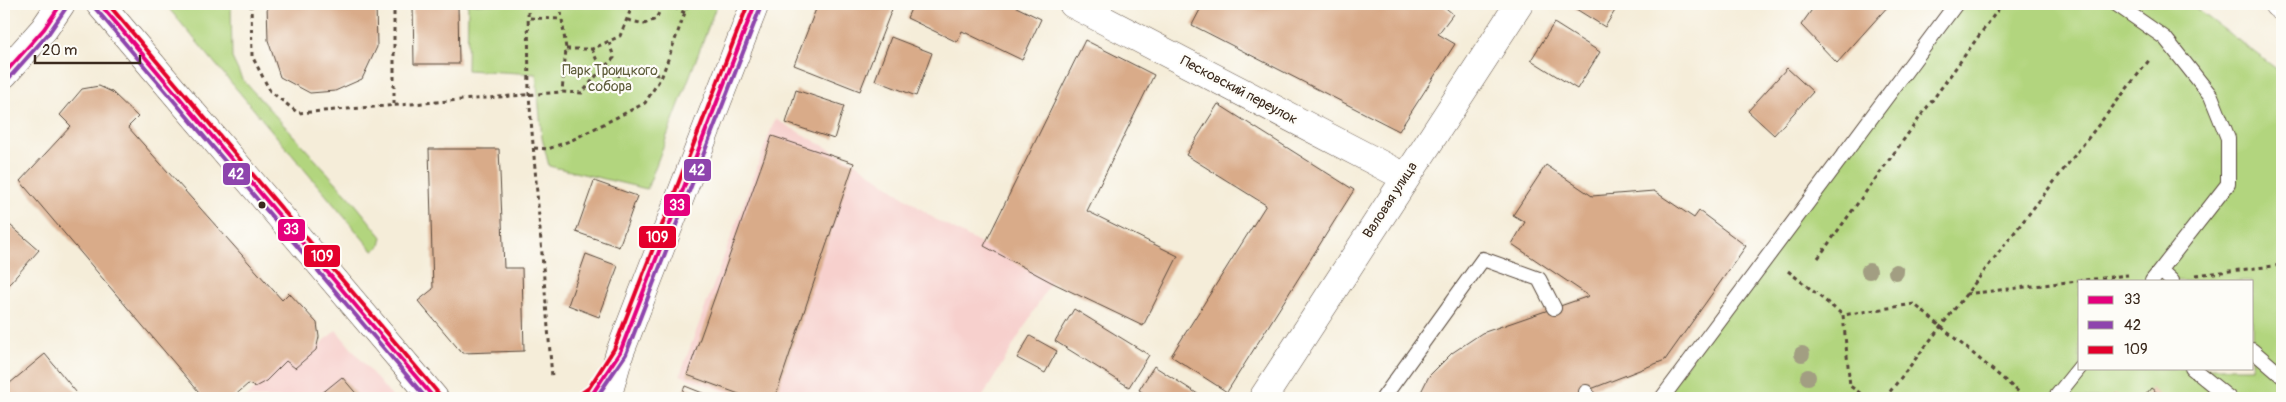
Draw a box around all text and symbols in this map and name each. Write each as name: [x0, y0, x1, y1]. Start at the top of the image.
scale bar: [35, 32, 140, 64]
text: 20 m: [42, 41, 77, 60]
street label: Песковский переулок: [1178, 52, 1300, 128]
park label: Парк Троицкого собора: [562, 62, 658, 95]
line badge: 42: [683, 158, 712, 182]
street label: Валовая улица: [1359, 159, 1421, 241]
line badge: 42: [222, 162, 251, 186]
text: 42: [689, 162, 705, 179]
text: 42: [228, 166, 244, 183]
line badge: 33: [663, 193, 691, 217]
text: 33: [669, 197, 685, 214]
unlabelled marker: [257, 200, 267, 210]
line badge: 33: [277, 218, 306, 242]
text: 33: [283, 221, 299, 238]
line badge: 109: [638, 225, 677, 249]
text: 109: [646, 229, 668, 246]
line badge: 109: [303, 244, 341, 268]
text: 109: [311, 248, 333, 265]
legend: [2078, 280, 2254, 370]
text: 33: [2124, 290, 2141, 309]
text: 42: [2124, 316, 2141, 335]
text: 109: [2124, 340, 2148, 359]

